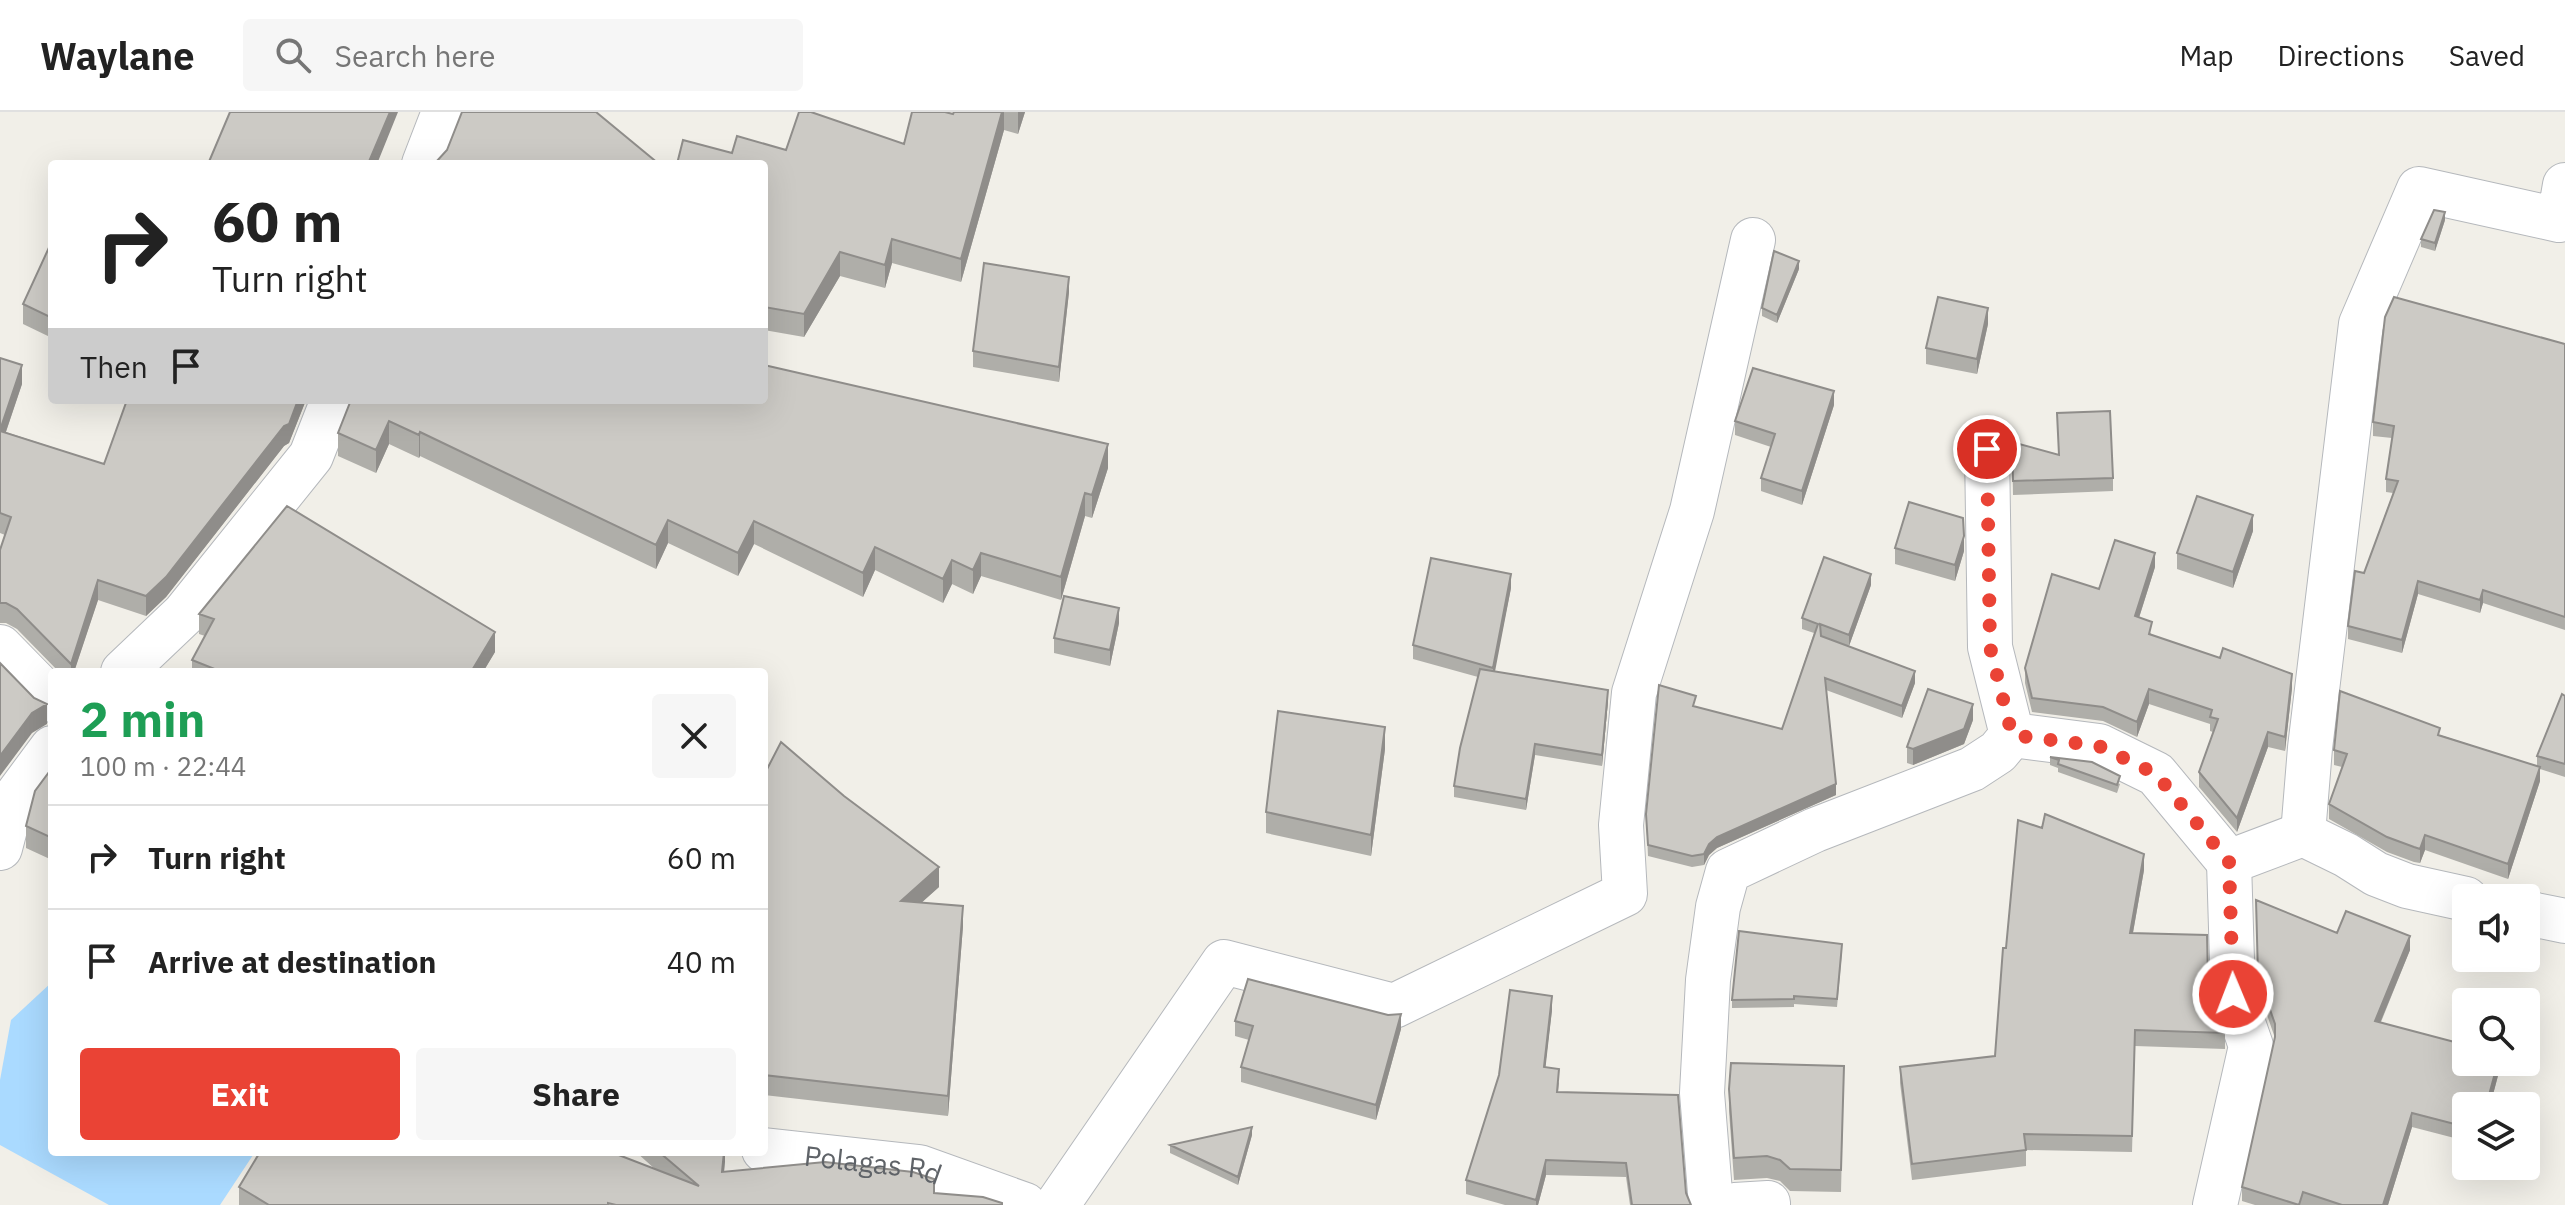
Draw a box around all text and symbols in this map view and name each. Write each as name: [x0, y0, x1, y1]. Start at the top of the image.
search box: [243, 19, 803, 91]
text: Waylane: [40, 31, 195, 80]
icon: search: [271, 33, 315, 77]
text: Search here: [335, 36, 495, 75]
text: Map: [2179, 37, 2233, 74]
text: Directions: [2277, 37, 2405, 74]
text: Saved: [2449, 37, 2525, 74]
text: 60 m: [212, 185, 342, 257]
icon: right: [80, 192, 184, 296]
text: Turn right: [212, 255, 368, 302]
icon: arrive: [164, 344, 208, 388]
text: Then: [80, 347, 148, 386]
pin: [1953, 415, 2021, 483]
icon: arrive: [1965, 427, 2009, 471]
text: 2 min: [80, 688, 205, 750]
button: close: [652, 694, 736, 778]
text: 100 m · 22:44: [80, 749, 246, 783]
icon: right: [80, 835, 124, 879]
text: Turn right: [148, 838, 286, 877]
text: 60 m: [667, 838, 736, 877]
map controls: [2452, 884, 2540, 1180]
button: sound: [2452, 884, 2540, 972]
icon: arrive: [80, 939, 124, 983]
text: Arrive at destination: [148, 942, 436, 981]
text: 40 m: [667, 942, 736, 981]
position arrow: [2191, 952, 2275, 1036]
button: search: [2452, 988, 2540, 1076]
button: Exit: [80, 1048, 400, 1140]
button: Share: [416, 1048, 736, 1140]
button: layers: [2452, 1092, 2540, 1180]
street label: Polagas Rd: [803, 1136, 947, 1192]

